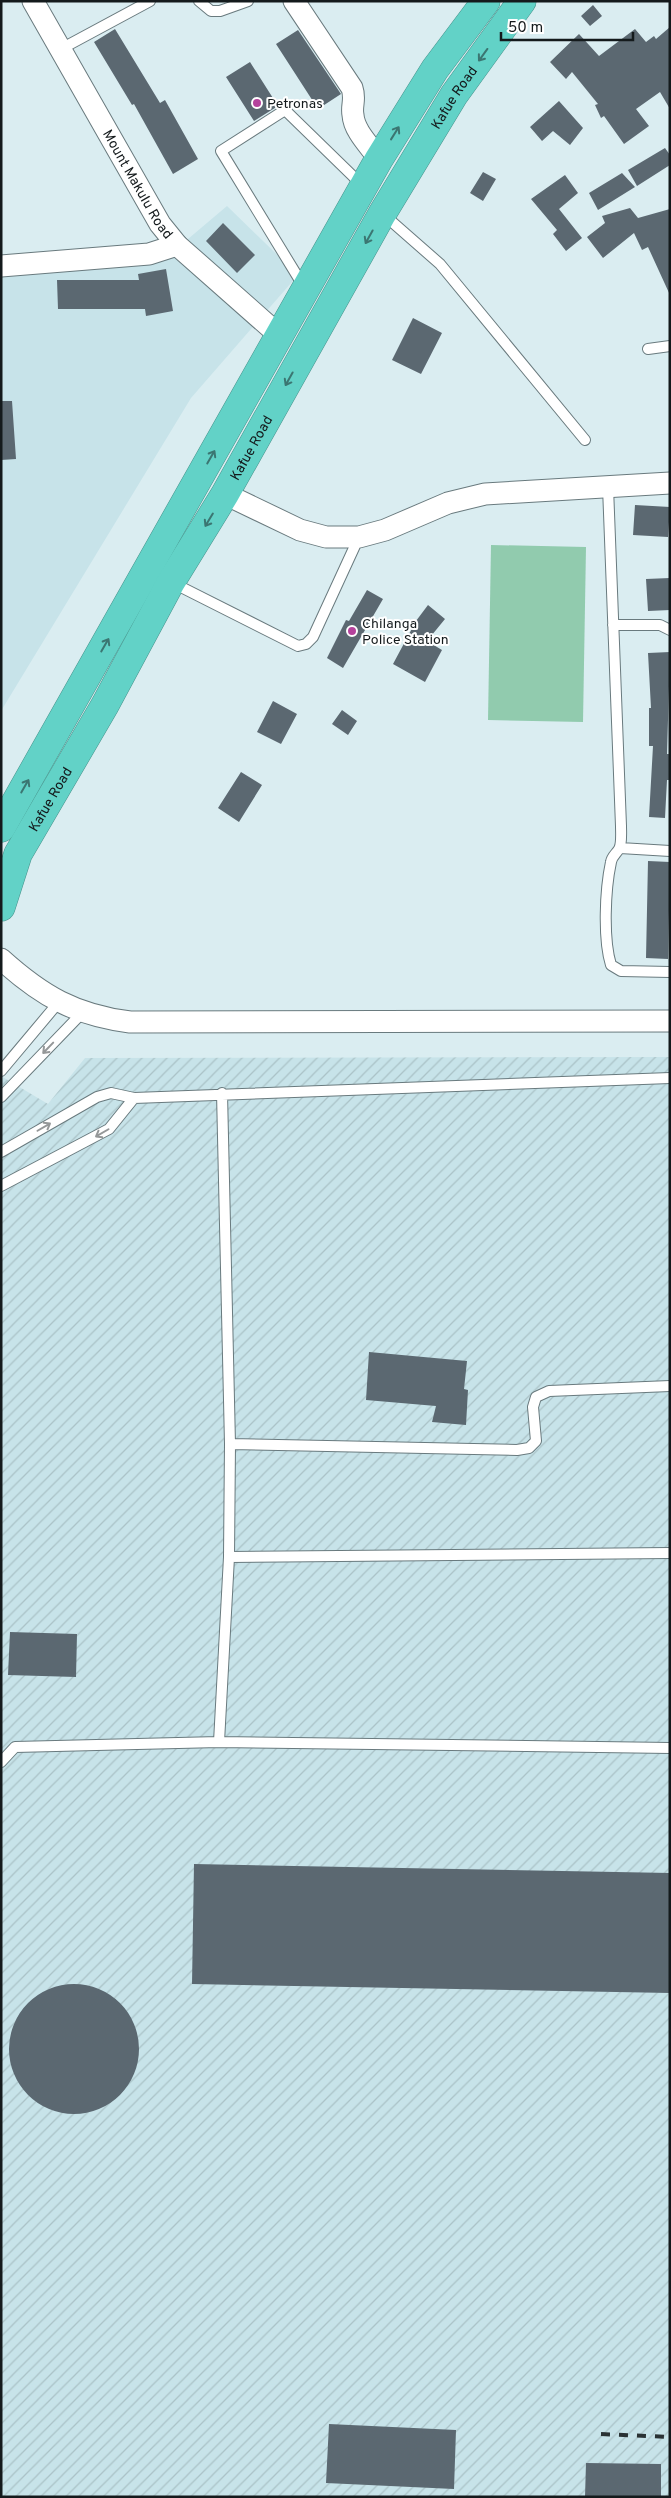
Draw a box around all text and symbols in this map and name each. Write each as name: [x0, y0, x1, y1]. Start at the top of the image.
scale bar: [501, 10, 634, 42]
text: 50 m: [508, 19, 543, 38]
one-way arrow: [478, 48, 488, 62]
street label: Kafue Road: [428, 64, 482, 133]
place label: Petronas: [267, 96, 323, 113]
marker: Petronas: [251, 97, 263, 109]
street label: Mount Makulu Road: [98, 127, 176, 243]
one-way arrow: [390, 127, 400, 141]
one-way arrow: [364, 229, 373, 244]
one-way arrow: [284, 371, 294, 385]
street label: Kafue Road: [227, 413, 277, 484]
one-way arrow: [207, 451, 217, 465]
one-way arrow: [203, 512, 213, 526]
place label: Chilanga Police Station: [362, 616, 449, 649]
marker: Chilanga Police Station: [346, 625, 358, 637]
one-way arrow: [101, 638, 111, 652]
street label: Kafue Road: [26, 765, 77, 835]
one-way arrow: [21, 779, 31, 794]
one-way arrow: [42, 1042, 55, 1054]
one-way arrow: [36, 1122, 50, 1132]
one-way arrow: [94, 1128, 109, 1138]

